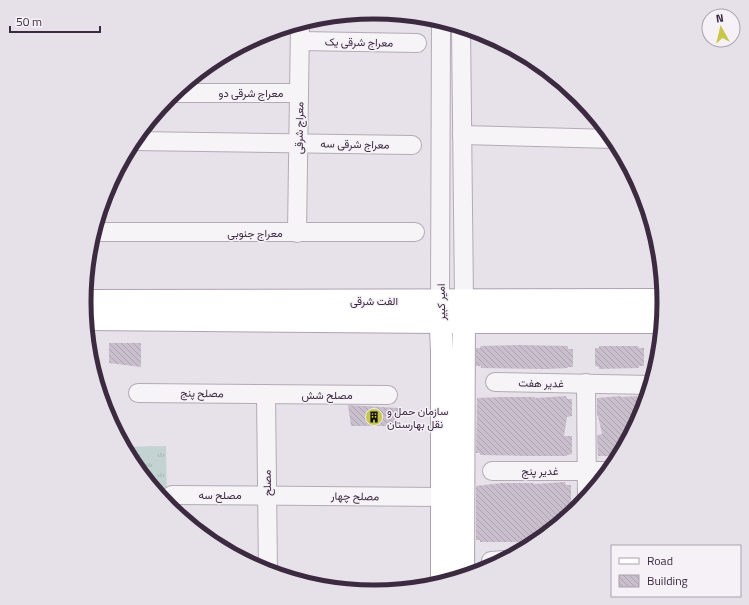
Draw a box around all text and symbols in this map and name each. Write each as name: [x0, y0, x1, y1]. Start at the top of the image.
scale bar: [10, 8, 100, 34]
north arrow: [701, 8, 741, 48]
text: N: [715, 10, 724, 27]
text: 50 m: [16, 12, 42, 31]
street label: معراج شرقی یک: [325, 33, 394, 51]
street label: معراج شرقی دو: [219, 85, 284, 101]
street label: معراج شرقی: [291, 102, 307, 154]
street label: معراج شرقی سه: [320, 135, 390, 153]
street label: معراج جنوبی: [227, 225, 283, 241]
street label: امیر کبیر: [433, 283, 449, 322]
street label: الفت شرقی: [350, 293, 398, 309]
street label: غدیر هفت: [518, 375, 564, 391]
street label: مصلح پنج: [180, 385, 224, 401]
street label: مصلح شش: [301, 387, 353, 403]
place label: سازمان حمل و نقل بهارستان: [387, 403, 449, 432]
building icon: سازمان حمل و نقل بهارستان: [364, 407, 384, 427]
street label: غدیر پنج: [522, 463, 559, 479]
street label: مصلح: [259, 470, 275, 496]
street label: مصلح سه: [198, 487, 242, 503]
street label: مصلح چهار: [330, 488, 379, 504]
legend: [611, 545, 741, 597]
text: Road: [647, 551, 673, 570]
text: Building: [647, 571, 688, 590]

